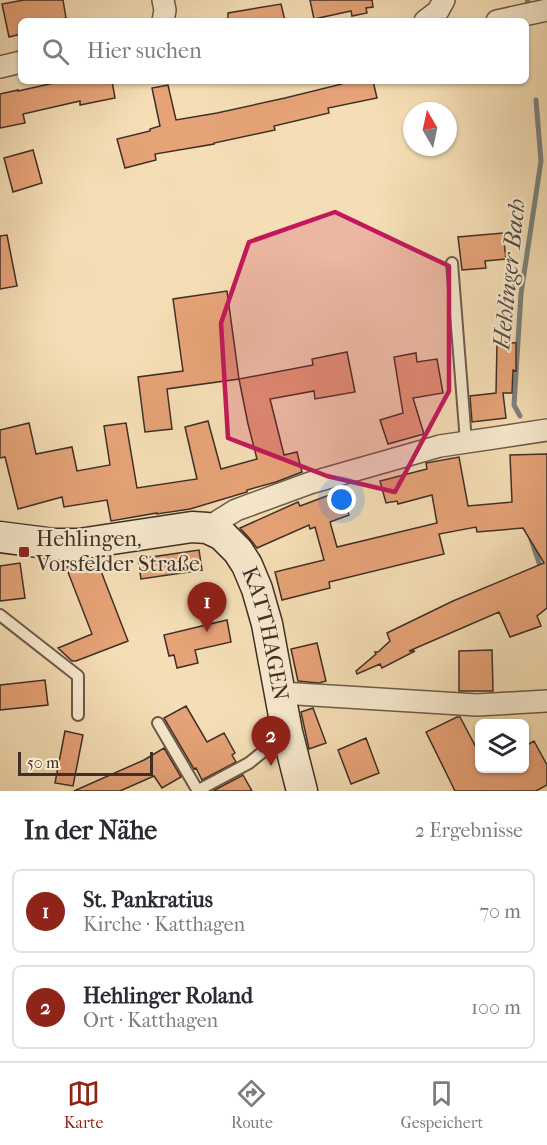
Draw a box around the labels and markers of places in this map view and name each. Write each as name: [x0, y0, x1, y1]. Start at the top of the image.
place label: Hehlingen, Vorsfelder Straße: [35, 526, 200, 577]
marker: Hehlingen, Vorsfelder Straße: [17, 545, 31, 559]
pin: 1: [188, 582, 226, 632]
pin: 2: [252, 716, 290, 766]

